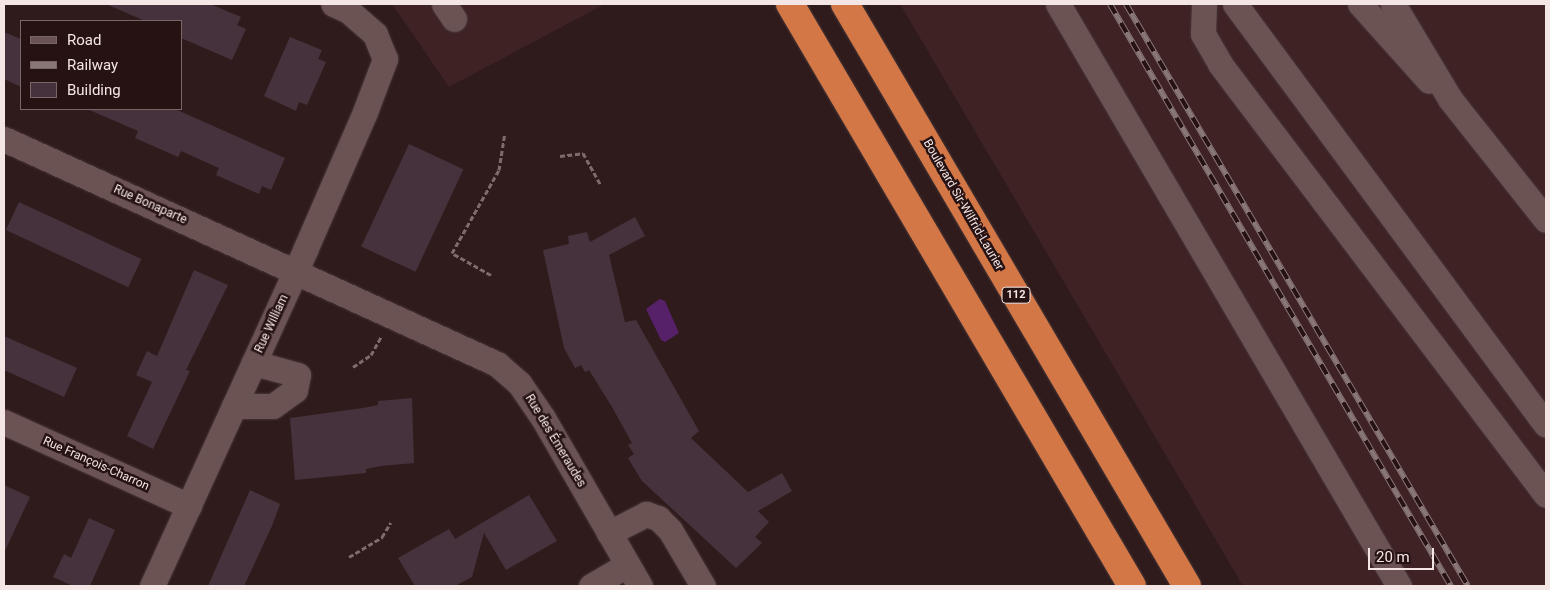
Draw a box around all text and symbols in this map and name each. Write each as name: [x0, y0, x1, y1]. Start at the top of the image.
legend: [20, 20, 182, 110]
text: Road: [67, 31, 101, 49]
text: Railway: [67, 56, 118, 74]
text: Building: [67, 81, 121, 99]
street label: Boulevard Sir-Wilfrid-Laurier: [920, 137, 1006, 273]
street label: Rue Bonaparte: [111, 182, 189, 228]
road number: 112: [1001, 286, 1031, 304]
street label: Rue William: [252, 293, 292, 355]
street label: Rue des Émeraudes: [522, 392, 588, 490]
street label: Rue François-Charron: [41, 434, 151, 494]
scale bar: [1370, 538, 1436, 570]
text: 20 m: [1376, 548, 1410, 566]

